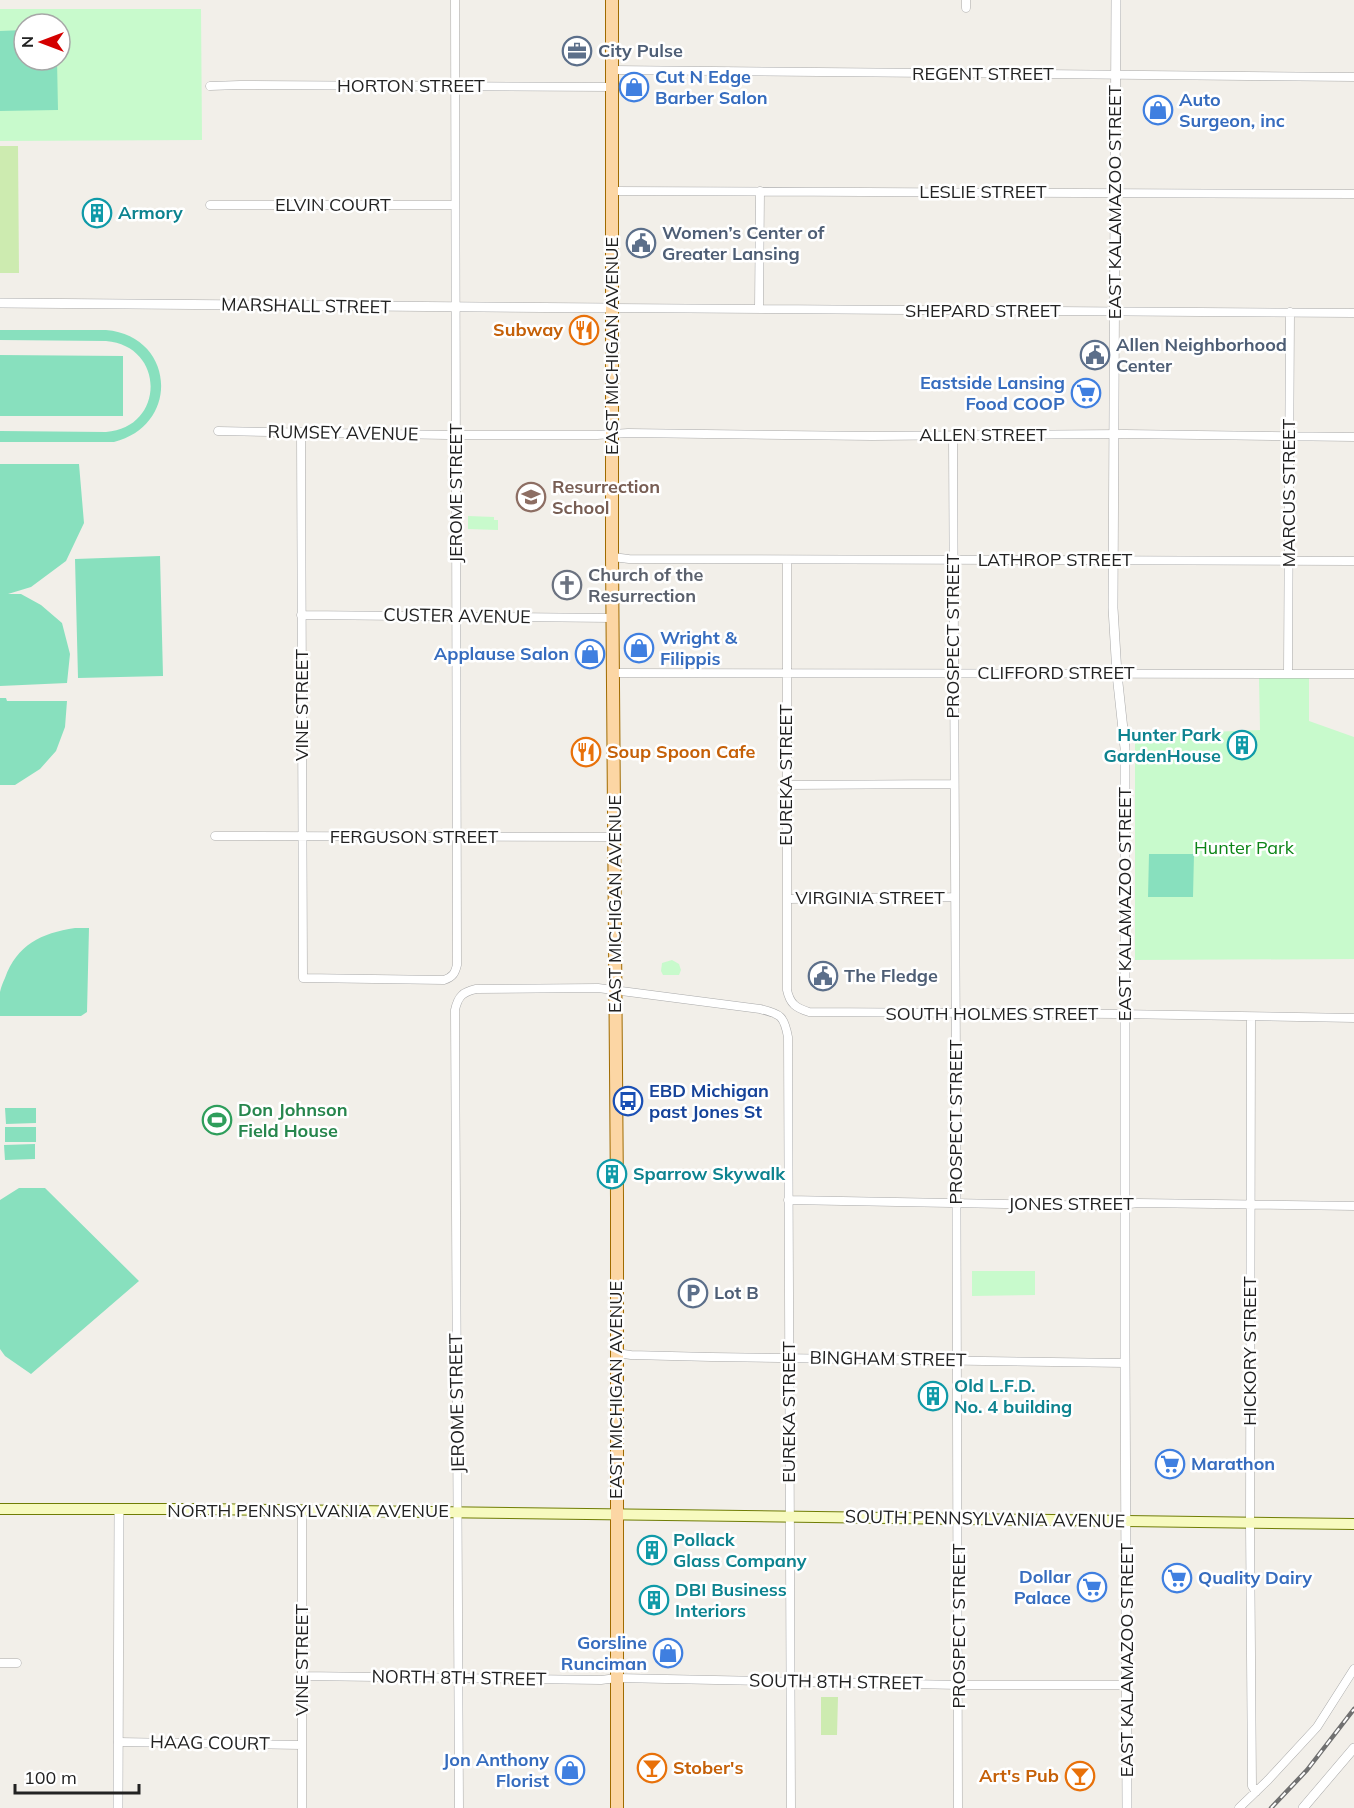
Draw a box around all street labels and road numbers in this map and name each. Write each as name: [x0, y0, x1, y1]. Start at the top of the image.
street label: REGENT STREET: [912, 62, 1054, 85]
street label: HORTON STREET: [337, 74, 485, 97]
street label: EAST KALAMAZOO STREET: [1103, 85, 1126, 319]
street label: LESLIE STREET: [919, 180, 1047, 203]
street label: ELVIN COURT: [275, 193, 391, 216]
street label: EAST MICHIGAN AVENUE: [600, 237, 623, 455]
street label: MARSHALL STREET: [221, 293, 391, 318]
street label: SHEPARD STREET: [905, 299, 1061, 322]
street label: MARCUS STREET: [1277, 419, 1300, 567]
street label: RUMSEY AVENUE: [267, 420, 419, 445]
street label: JEROME STREET: [444, 423, 467, 563]
street label: ALLEN STREET: [919, 423, 1047, 446]
street label: LATHROP STREET: [978, 548, 1132, 571]
street label: PROSPECT STREET: [941, 553, 964, 719]
street label: CUSTER AVENUE: [383, 603, 531, 628]
street label: VINE STREET: [290, 649, 313, 761]
street label: CLIFFORD STREET: [977, 661, 1135, 684]
street label: EUREKA STREET: [774, 704, 797, 846]
street label: EAST KALAMAZOO STREET: [1113, 787, 1136, 1021]
street label: EAST MICHIGAN AVENUE: [603, 795, 626, 1013]
street label: FERGUSON STREET: [330, 825, 498, 848]
street label: VIRGINIA STREET: [795, 886, 945, 909]
street label: SOUTH HOLMES STREET: [886, 1002, 1099, 1025]
street label: PROSPECT STREET: [944, 1039, 967, 1205]
street label: JONES STREET: [1008, 1192, 1134, 1215]
street label: HICKORY STREET: [1238, 1276, 1261, 1426]
street label: EAST MICHIGAN AVENUE: [604, 1281, 627, 1499]
street label: JEROME STREET: [444, 1333, 469, 1473]
street label: EUREKA STREET: [777, 1341, 800, 1483]
street label: BINGHAM STREET: [809, 1346, 967, 1371]
street label: NORTH PENNSYLVANIA AVENUE: [167, 1499, 449, 1522]
street label: SOUTH PENNSYLVANIA AVENUE: [845, 1505, 1125, 1532]
street label: PROSPECT STREET: [947, 1543, 970, 1709]
street label: EAST KALAMAZOO STREET: [1115, 1543, 1138, 1777]
street label: VINE STREET: [290, 1604, 313, 1716]
street label: NORTH 8TH STREET: [371, 1664, 547, 1691]
street label: SOUTH 8TH STREET: [749, 1668, 923, 1695]
street label: HAAG COURT: [150, 1730, 270, 1755]

